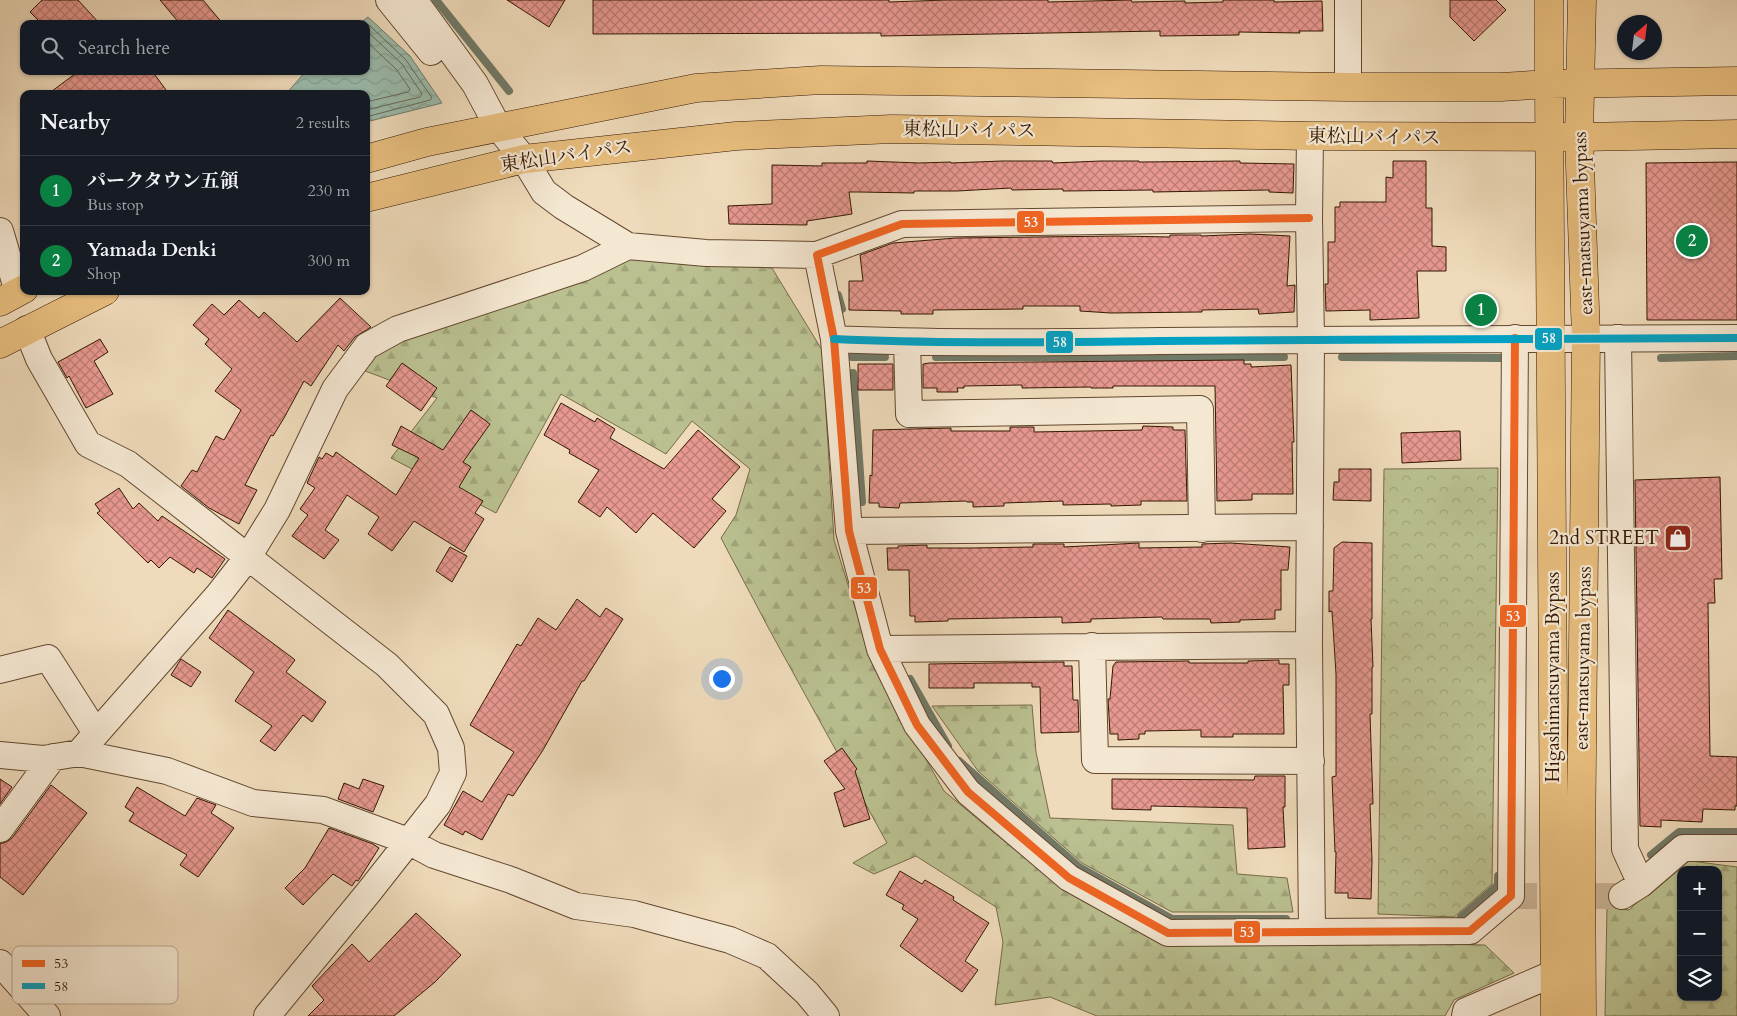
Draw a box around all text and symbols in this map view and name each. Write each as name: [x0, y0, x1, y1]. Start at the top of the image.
north arrow: [1617, 15, 1662, 60]
search box: [20, 20, 370, 75]
icon: search: [38, 34, 66, 62]
text: Search here: [78, 35, 170, 61]
text: Nearby: [40, 108, 111, 137]
text: 2 results: [296, 112, 350, 134]
street label: 東松山バイパス: [902, 116, 1036, 144]
street label: 東松山バイパス: [1307, 123, 1441, 151]
street label: east-matsuyama bypass: [1567, 131, 1599, 315]
street label: 東松山バイパス: [499, 134, 633, 178]
text: パークタウン五領: [87, 168, 239, 194]
text: 1: [52, 180, 60, 202]
text: 230 m: [308, 180, 350, 202]
text: Bus stop: [87, 194, 144, 216]
line badge: 53: [1016, 210, 1045, 234]
text: 53: [1024, 213, 1038, 232]
pin: 2: [1676, 222, 1708, 260]
text: Yamada Denki: [87, 237, 216, 263]
text: 2: [52, 250, 60, 272]
text: 300 m: [308, 250, 350, 272]
text: Shop: [87, 263, 121, 285]
pin: 1: [1465, 291, 1497, 329]
line badge: 58: [1534, 327, 1563, 351]
text: 58: [1542, 329, 1556, 348]
line badge: 58: [1045, 330, 1074, 354]
text: 58: [1053, 333, 1067, 352]
shop icon: 2nd STREET: [1663, 523, 1693, 553]
place label: 2nd STREET: [1549, 525, 1659, 551]
street label: east-matsuyama bypass: [1568, 566, 1598, 750]
street label: Higashimatsuyama Bypass: [1540, 572, 1566, 782]
line badge: 53: [850, 576, 878, 600]
text: 53: [857, 579, 871, 598]
line badge: 53: [1499, 604, 1527, 628]
text: 53: [1506, 607, 1520, 626]
your location: [709, 666, 735, 692]
map controls: [1677, 866, 1722, 1001]
button: +: [1677, 866, 1722, 911]
button: −: [1677, 911, 1722, 956]
line badge: 53: [1233, 920, 1261, 944]
text: 53: [1240, 923, 1254, 942]
legend: [12, 946, 178, 1004]
text: 53: [54, 954, 68, 973]
button: layers: [1677, 956, 1722, 1001]
text: 58: [54, 977, 68, 996]

